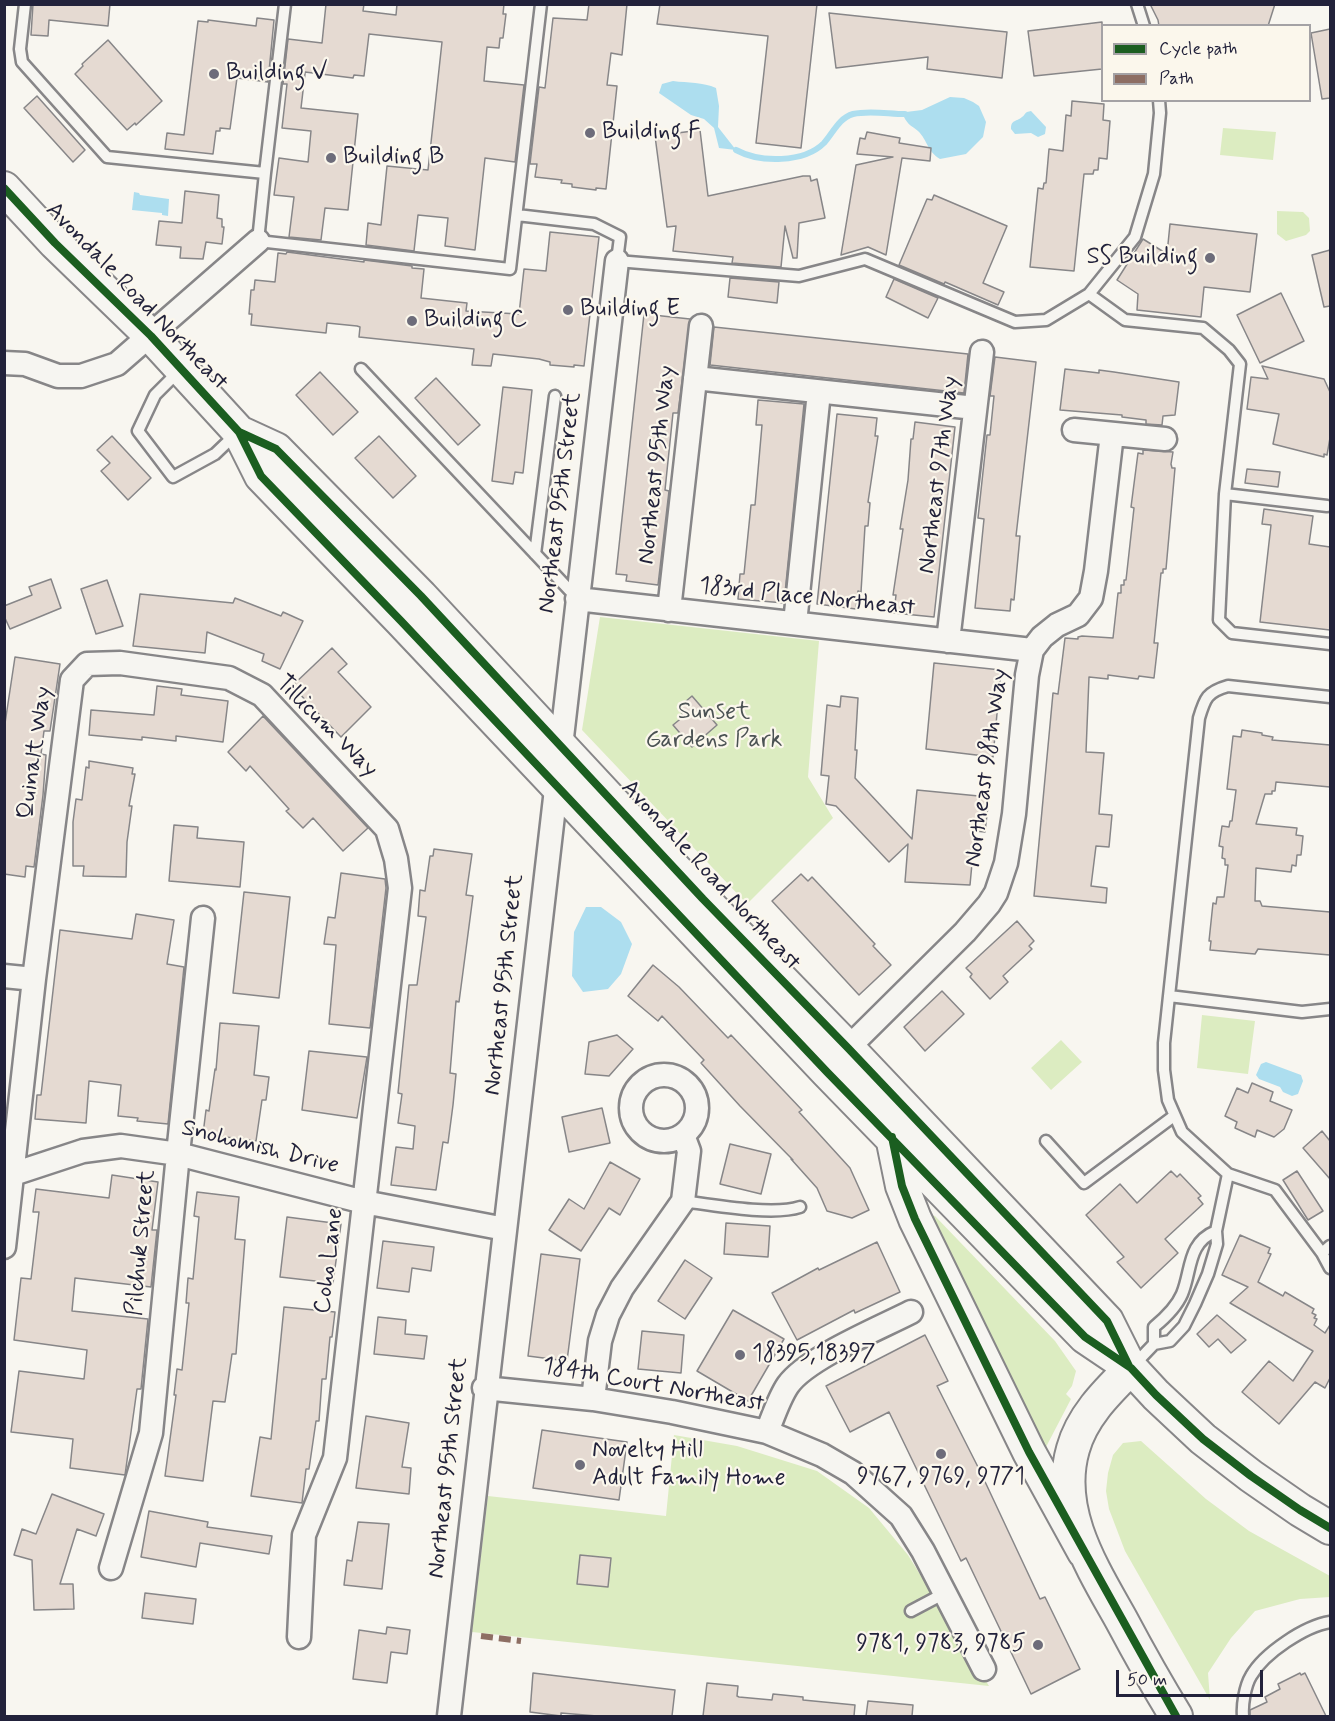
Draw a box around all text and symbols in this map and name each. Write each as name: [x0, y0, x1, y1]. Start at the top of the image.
legend: [1101, 24, 1311, 102]
text: Cycle path: [1159, 37, 1237, 61]
place label: Building V: [226, 60, 328, 88]
marker: Building V: [207, 67, 221, 81]
text: Path: [1159, 67, 1194, 91]
place label: Building F: [602, 119, 701, 147]
marker: Building F: [583, 126, 597, 140]
place label: Building B: [343, 144, 444, 172]
marker: Building B: [324, 151, 338, 165]
street label: Avondale Road Northeast: [39, 197, 233, 397]
place label: SS Building: [1086, 244, 1198, 272]
marker: SS Building: [1203, 251, 1217, 265]
place label: Building E: [580, 296, 680, 324]
marker: Building E: [561, 303, 575, 317]
place label: Building C: [424, 307, 527, 335]
marker: Building C: [405, 314, 419, 328]
street label: Northeast 95th Way: [633, 364, 683, 566]
street label: Northeast 97th Way: [914, 374, 966, 576]
street label: Northeast 95th Street: [533, 391, 589, 615]
street label: 183rd Place Northeast: [698, 572, 916, 624]
street label: Northeast 98th Way: [960, 667, 1016, 869]
street label: Tillicum Way: [269, 670, 383, 784]
street label: Quinalt Way: [12, 685, 60, 821]
park label: Sunset Gardens Park: [645, 699, 783, 755]
street label: Avondale Road Northeast: [614, 775, 806, 977]
street label: Northeast 95th Street: [479, 873, 531, 1097]
street label: Snohomish Drive: [178, 1115, 342, 1181]
street label: Pilchuk Street: [121, 1169, 163, 1317]
street label: Coho Lane: [309, 1206, 351, 1316]
place label: 18395,18397: [752, 1341, 876, 1369]
marker: 18395,18397: [733, 1348, 747, 1362]
street label: 184th Court Northeast: [540, 1352, 766, 1420]
street label: Northeast 95th Street: [423, 1356, 475, 1580]
place label: Novelty Hill Adult Family Home: [592, 1437, 786, 1493]
marker: 9767, 9769, 9771: [934, 1447, 948, 1461]
marker: Novelty Hill Adult Family Home: [573, 1458, 587, 1472]
place label: 9767, 9769, 9771: [857, 1464, 1025, 1492]
place label: 9781, 9783, 9785: [856, 1631, 1026, 1659]
marker: 9781, 9783, 9785: [1031, 1638, 1045, 1652]
scale bar: [1119, 1658, 1266, 1696]
text: 50 m: [1127, 1668, 1167, 1692]

